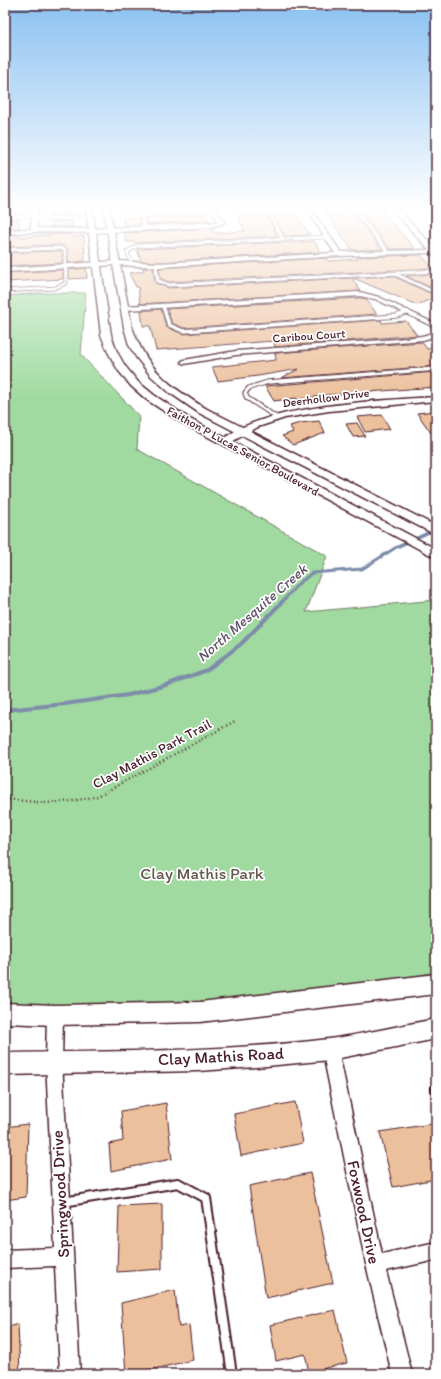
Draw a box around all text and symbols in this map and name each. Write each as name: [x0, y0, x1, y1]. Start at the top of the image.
street label: Caribou Court: [272, 326, 347, 346]
street label: Deerhollow Drive: [282, 386, 370, 410]
street label: Faithon P Lucas Senior Boulevard: [165, 403, 322, 499]
water label: North Mesquite Creek: [193, 559, 312, 666]
street label: Clay Mathis Park Trail: [90, 715, 214, 793]
park label: Clay Mathis Park: [140, 863, 264, 883]
street label: Clay Mathis Road: [157, 1043, 285, 1069]
street label: Springwood Drive: [47, 1130, 73, 1258]
street label: Foxwood Drive: [343, 1158, 385, 1266]

